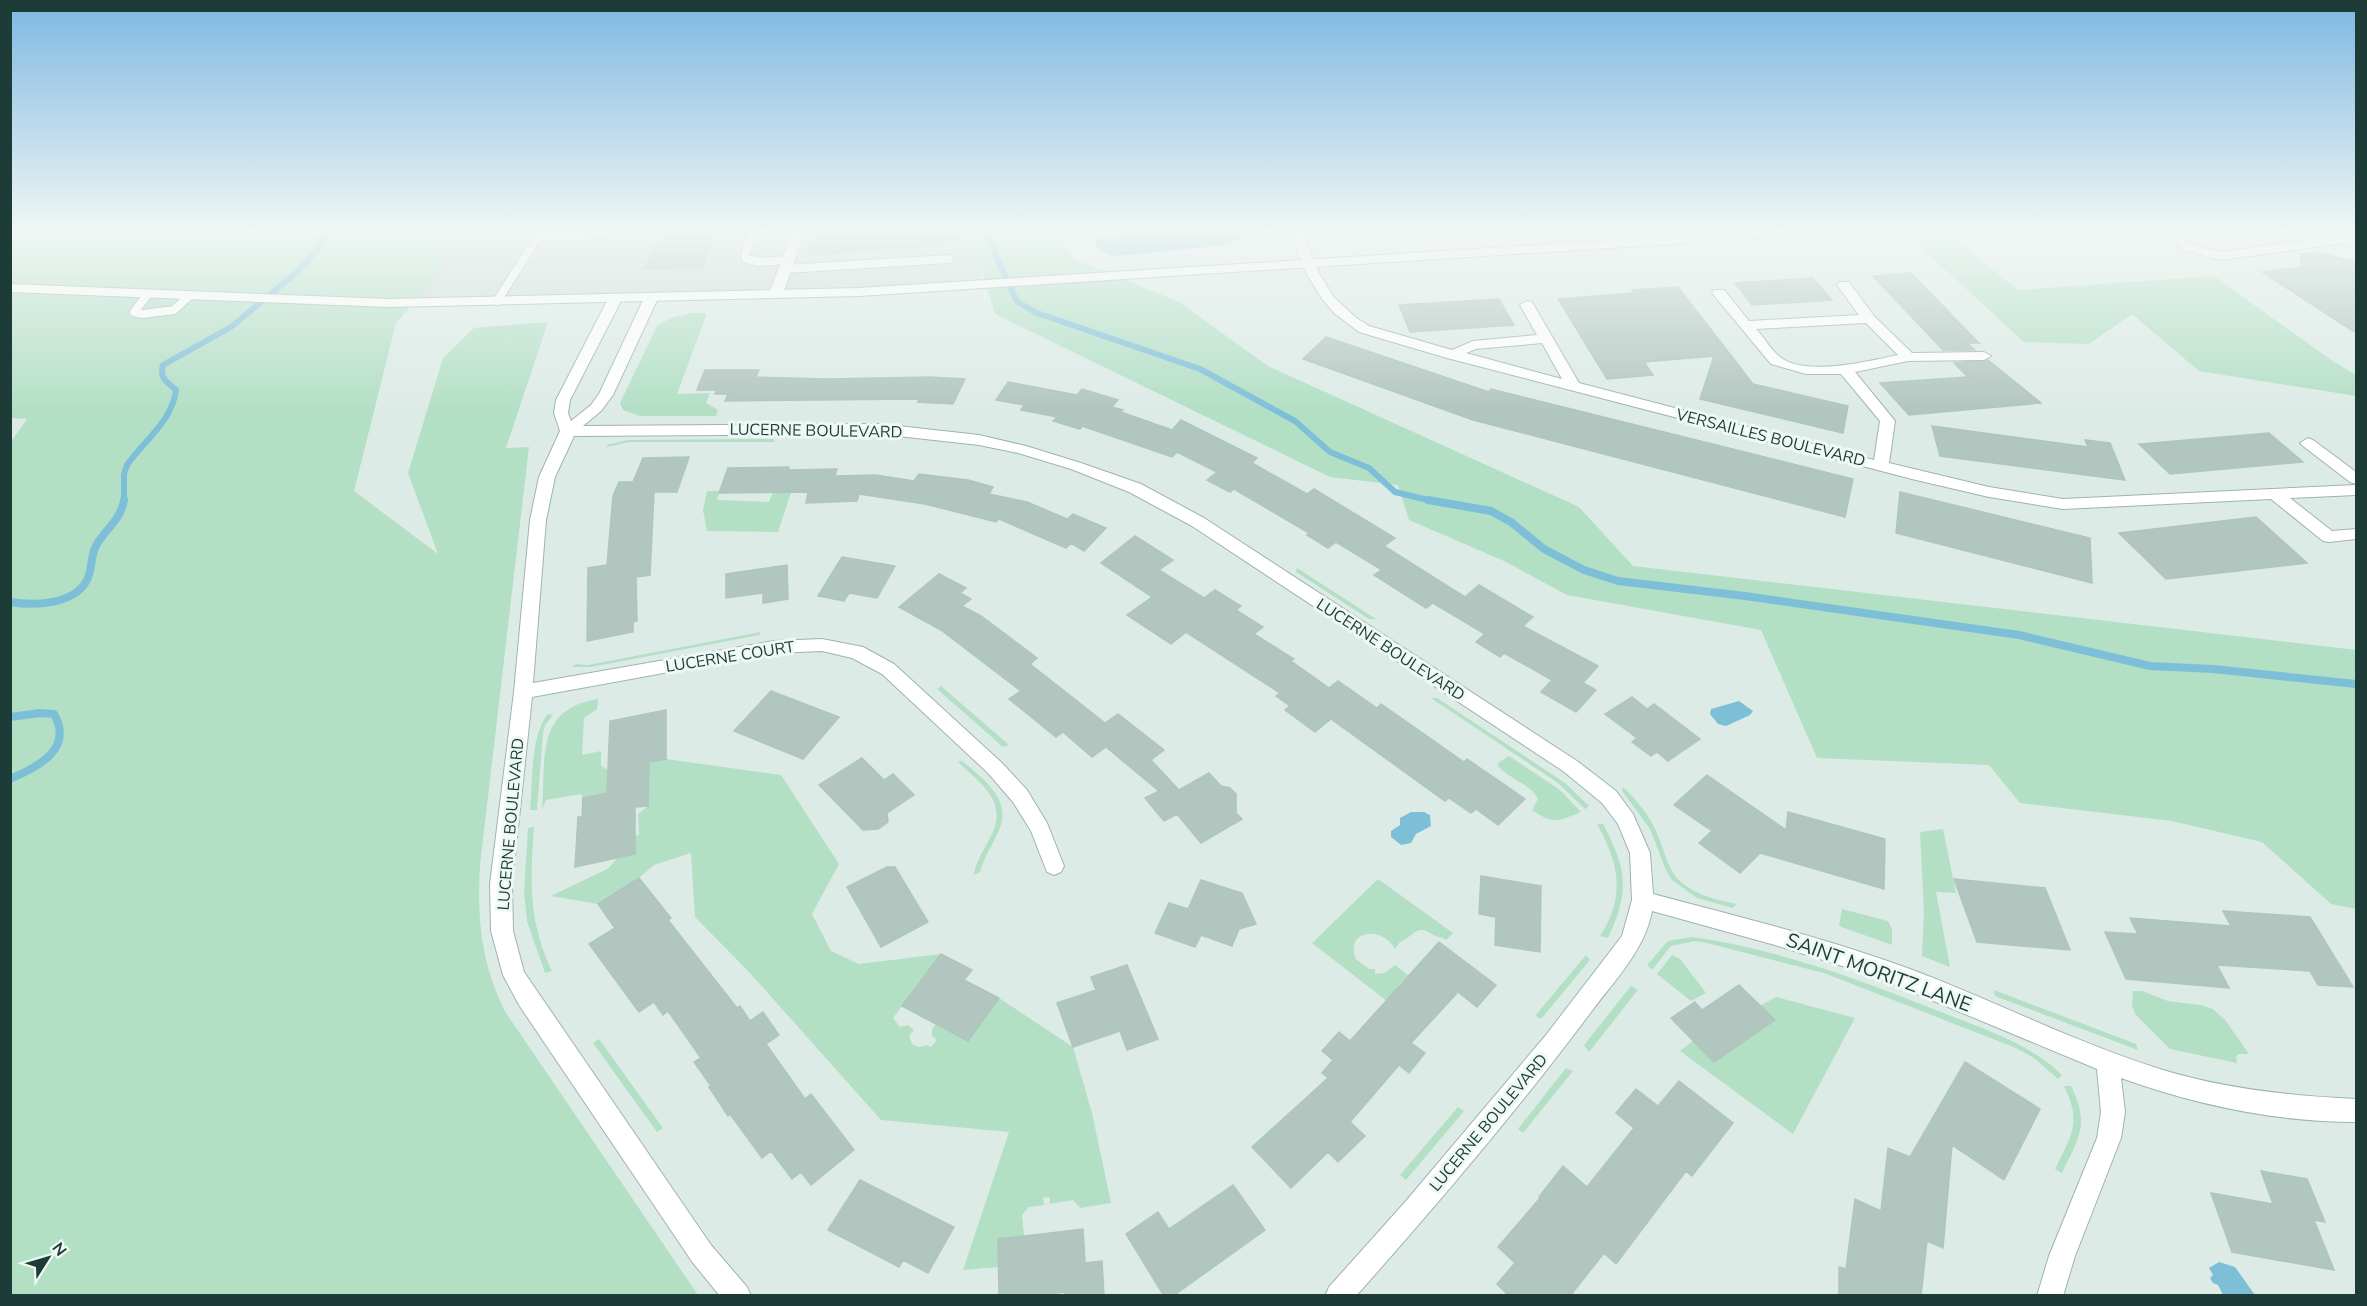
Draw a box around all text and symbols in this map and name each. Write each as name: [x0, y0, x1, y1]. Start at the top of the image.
street label: VERSAILLES BOULEVARD: [1673, 404, 1868, 472]
street label: LUCERNE BOULEVARD: [729, 418, 903, 444]
street label: LUCERNE BOULEVARD: [1312, 593, 1469, 706]
street label: LUCERNE COURT: [664, 636, 797, 678]
street label: LUCERNE BOULEVARD: [492, 737, 529, 911]
street label: SAINT MORITZ LANE: [1782, 926, 1975, 1019]
street label: LUCERNE BOULEVARD: [1425, 1049, 1553, 1196]
north arrow: [18, 1228, 78, 1288]
text: N: [47, 1238, 72, 1261]

